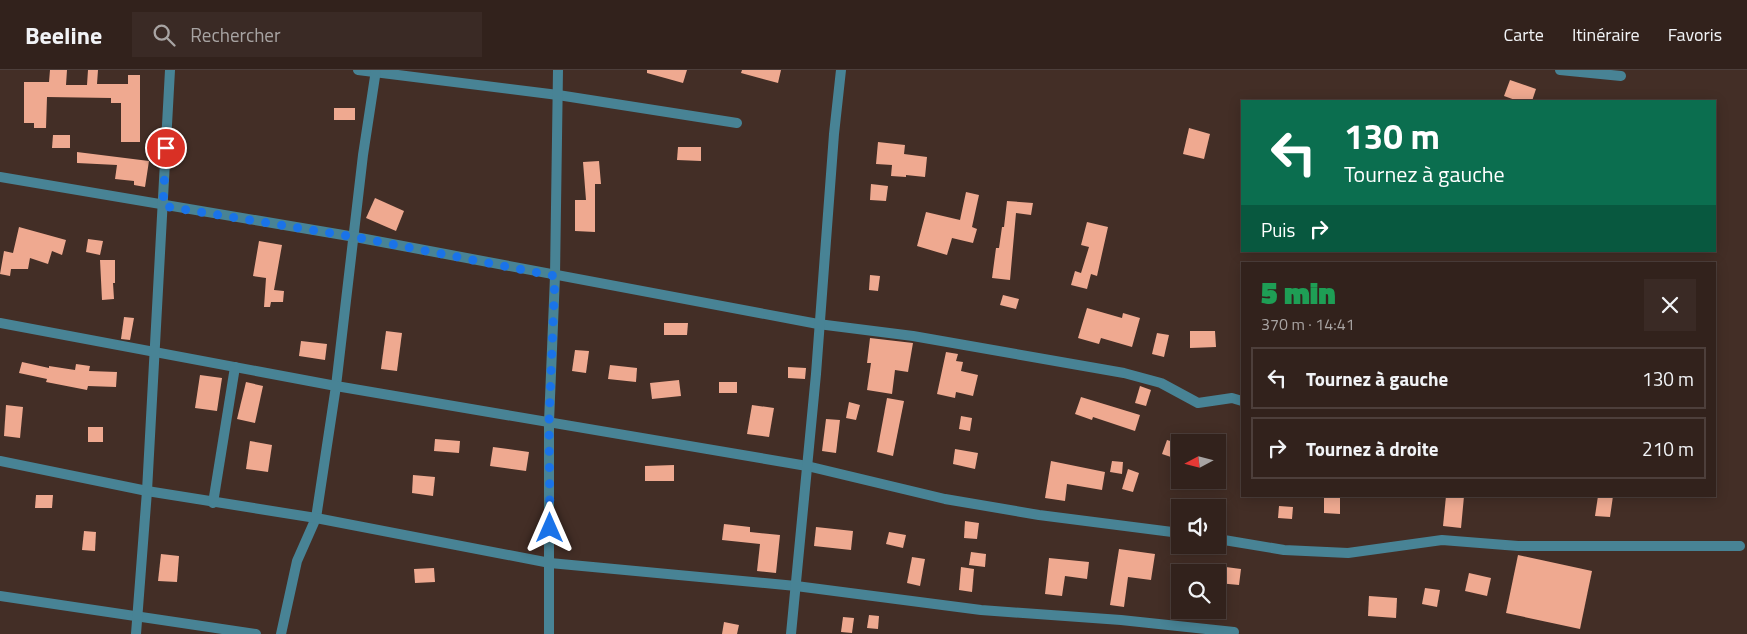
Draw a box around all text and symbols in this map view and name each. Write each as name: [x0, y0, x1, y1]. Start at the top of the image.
search box: [132, 12, 482, 57]
text: Beeline: [25, 17, 102, 53]
text: Rechercher: [190, 20, 281, 49]
icon: search: [150, 21, 178, 49]
text: Carte: [1503, 21, 1544, 48]
text: Itinéraire: [1572, 21, 1640, 48]
text: Favoris: [1668, 21, 1722, 48]
text: 130 m: [1344, 109, 1440, 163]
icon: left: [1261, 120, 1326, 185]
pin: [145, 127, 187, 169]
icon: arrive: [152, 134, 180, 162]
text: Tournez à gauche: [1344, 157, 1505, 191]
text: Puis: [1261, 215, 1295, 244]
icon: right: [1305, 215, 1333, 243]
text: 5 min: [1261, 270, 1336, 316]
button: close: [1644, 279, 1696, 331]
text: 370 m · 14:41: [1261, 312, 1355, 336]
icon: left: [1263, 364, 1291, 392]
text: Tournez à gauche: [1306, 364, 1448, 393]
text: 130 m: [1642, 364, 1694, 393]
north arrow: [1171, 434, 1226, 489]
map controls: [1171, 434, 1226, 619]
icon: right: [1263, 434, 1291, 462]
text: Tournez à droite: [1306, 434, 1438, 463]
text: 210 m: [1642, 434, 1694, 463]
button: sound: [1171, 499, 1226, 554]
position arrow: [523, 501, 575, 553]
button: search: [1171, 564, 1226, 619]

